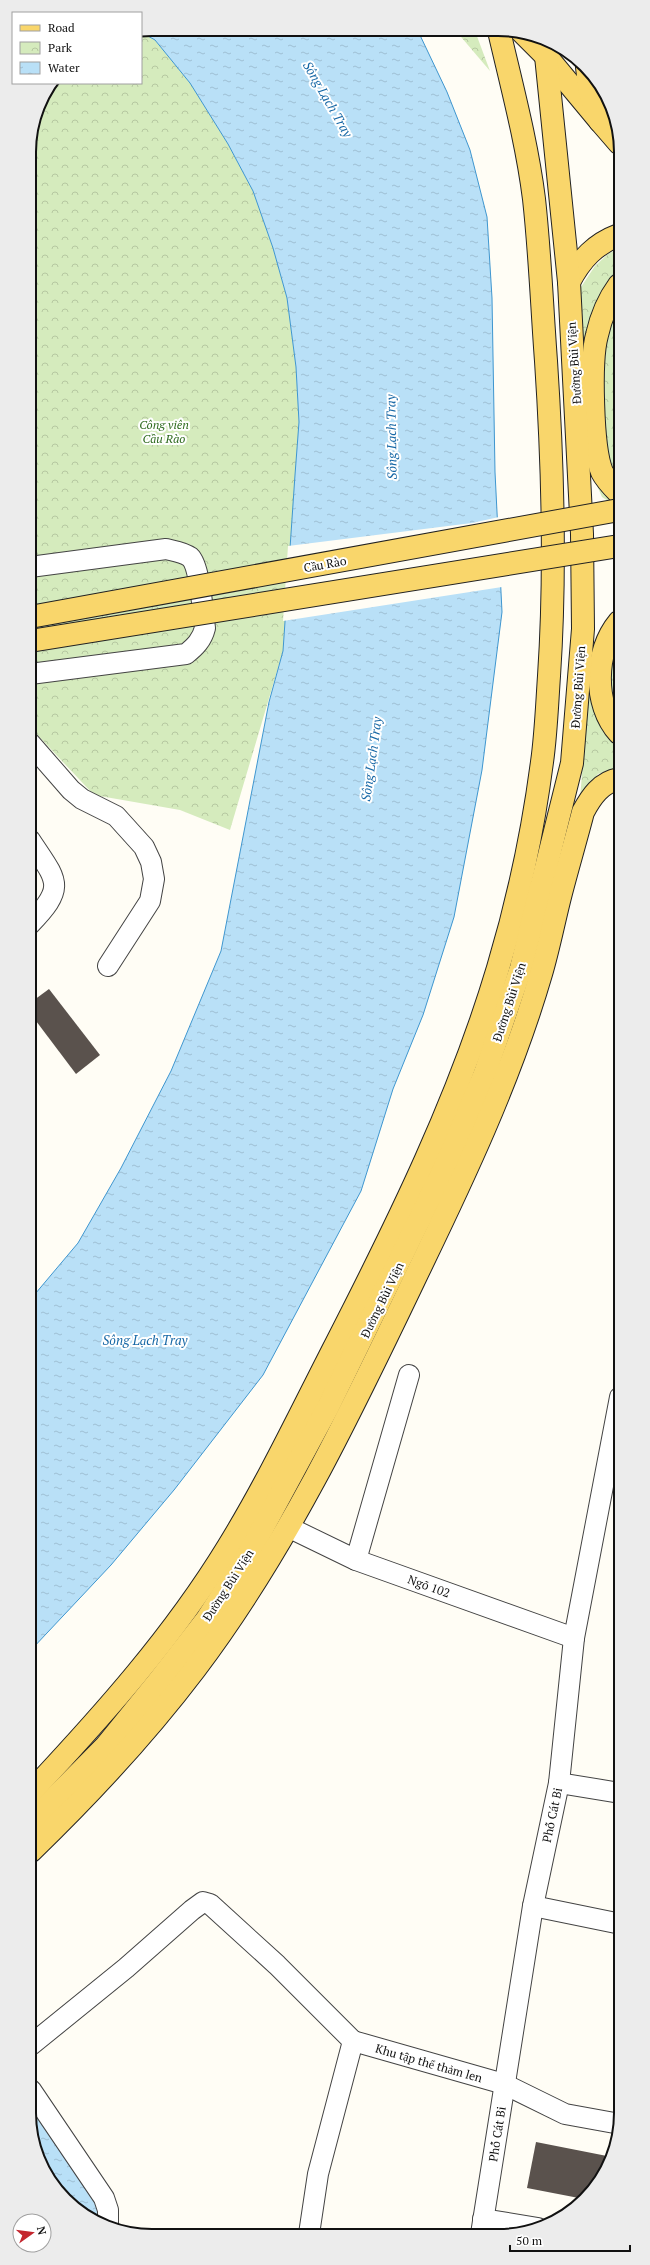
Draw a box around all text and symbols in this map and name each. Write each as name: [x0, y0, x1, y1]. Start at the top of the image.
legend: [12, 12, 142, 84]
text: Road: [48, 20, 75, 35]
text: Park: [48, 40, 73, 55]
water label: Sông Lạch Tray: [299, 58, 358, 141]
text: Water: [48, 60, 80, 75]
street label: Đường Bùi Viện: [564, 321, 584, 405]
water label: Sông Lạch Tray: [381, 393, 401, 480]
park label: Công viên Cầu Rào: [139, 417, 189, 446]
street label: Cầu Rào: [302, 553, 348, 575]
street label: Đường Bùi Viện: [568, 645, 588, 729]
water label: Sông Lạch Tray: [356, 715, 386, 802]
street label: Đường Bùi Viện: [489, 960, 529, 1044]
street label: Đường Bùi Viện: [357, 1260, 407, 1340]
water label: Sông Lạch Tray: [102, 1331, 189, 1349]
street label: Đường Bùi Viện: [199, 1546, 257, 1624]
street label: Ngõ 102: [406, 1571, 452, 1601]
street label: Phố Cát Bi: [539, 1786, 565, 1844]
street label: Khu tập thể thảm len: [374, 2041, 484, 2085]
street label: Phố Cát Bi: [485, 2105, 509, 2163]
north arrow: [12, 2213, 52, 2253]
text: N: [34, 2225, 50, 2237]
scale bar: [510, 2227, 630, 2253]
text: 50 m: [516, 2233, 543, 2248]

